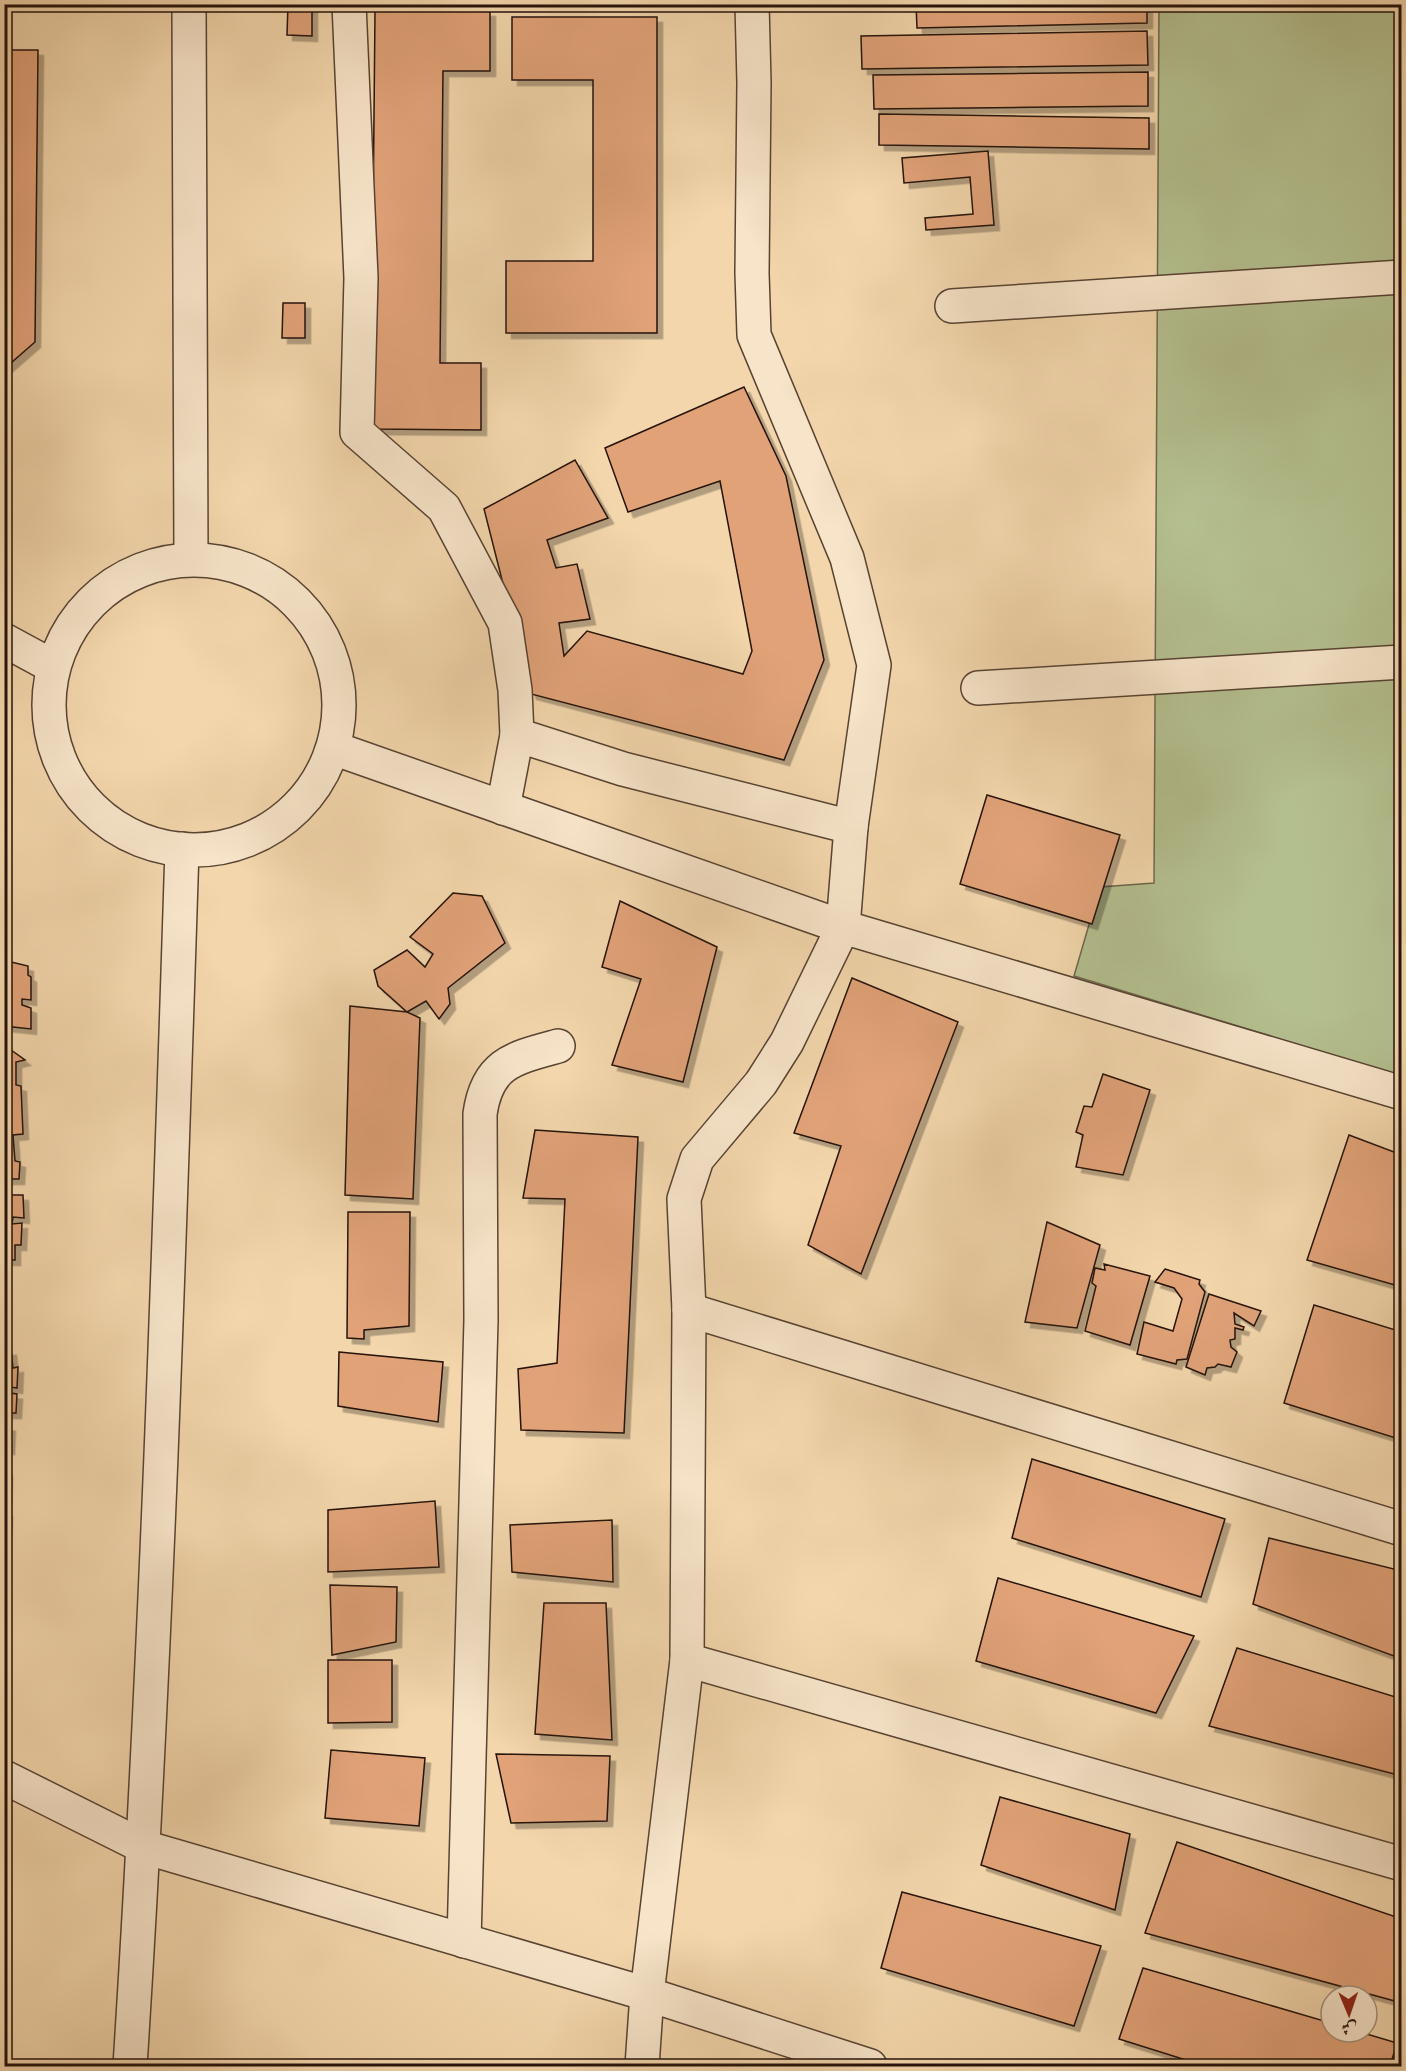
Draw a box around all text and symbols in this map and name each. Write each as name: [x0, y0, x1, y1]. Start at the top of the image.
north arrow: [1319, 1984, 1379, 2044]
text: ش: [1341, 2016, 1358, 2038]

